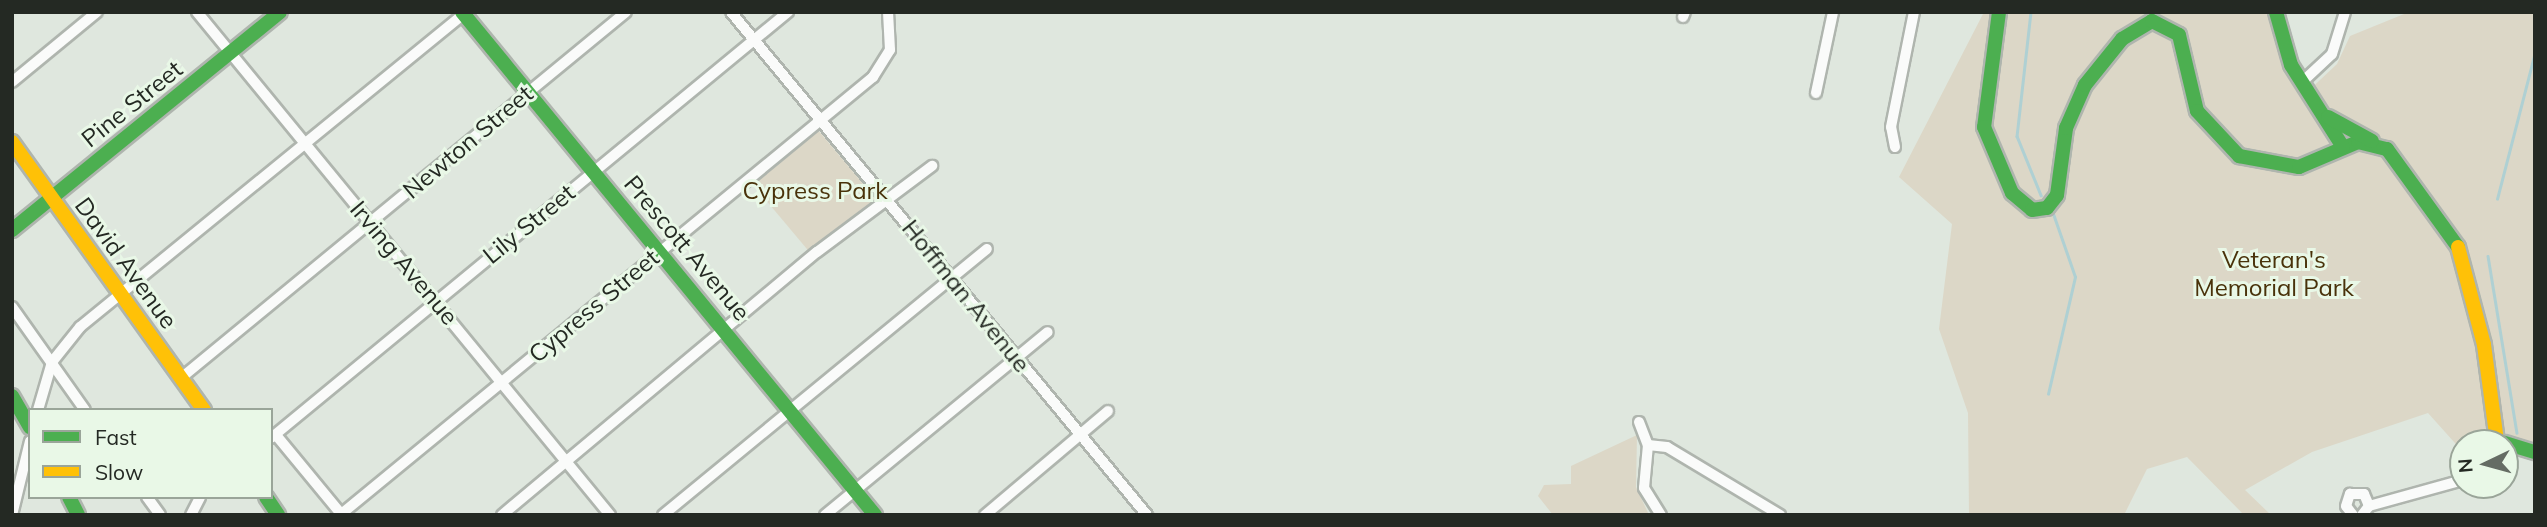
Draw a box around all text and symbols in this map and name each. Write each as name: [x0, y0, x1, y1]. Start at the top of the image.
street label: Pine Street: [76, 55, 188, 153]
street label: Newton Street: [397, 79, 539, 205]
street label: Prescott Avenue: [618, 170, 756, 326]
park label: Cypress Park: [742, 177, 888, 205]
street label: Lily Street: [477, 178, 581, 270]
street label: David Avenue: [69, 192, 183, 334]
street label: Irving Avenue: [344, 195, 464, 331]
street label: Hoffman Avenue: [896, 214, 1036, 378]
street label: Cypress Street: [523, 243, 665, 369]
park label: Veteran's Memorial Park: [2194, 246, 2354, 302]
legend: [28, 408, 273, 499]
text: Fast: [95, 424, 137, 450]
north arrow: [2449, 429, 2519, 499]
text: N: [2452, 457, 2478, 474]
text: Slow: [95, 459, 143, 485]

